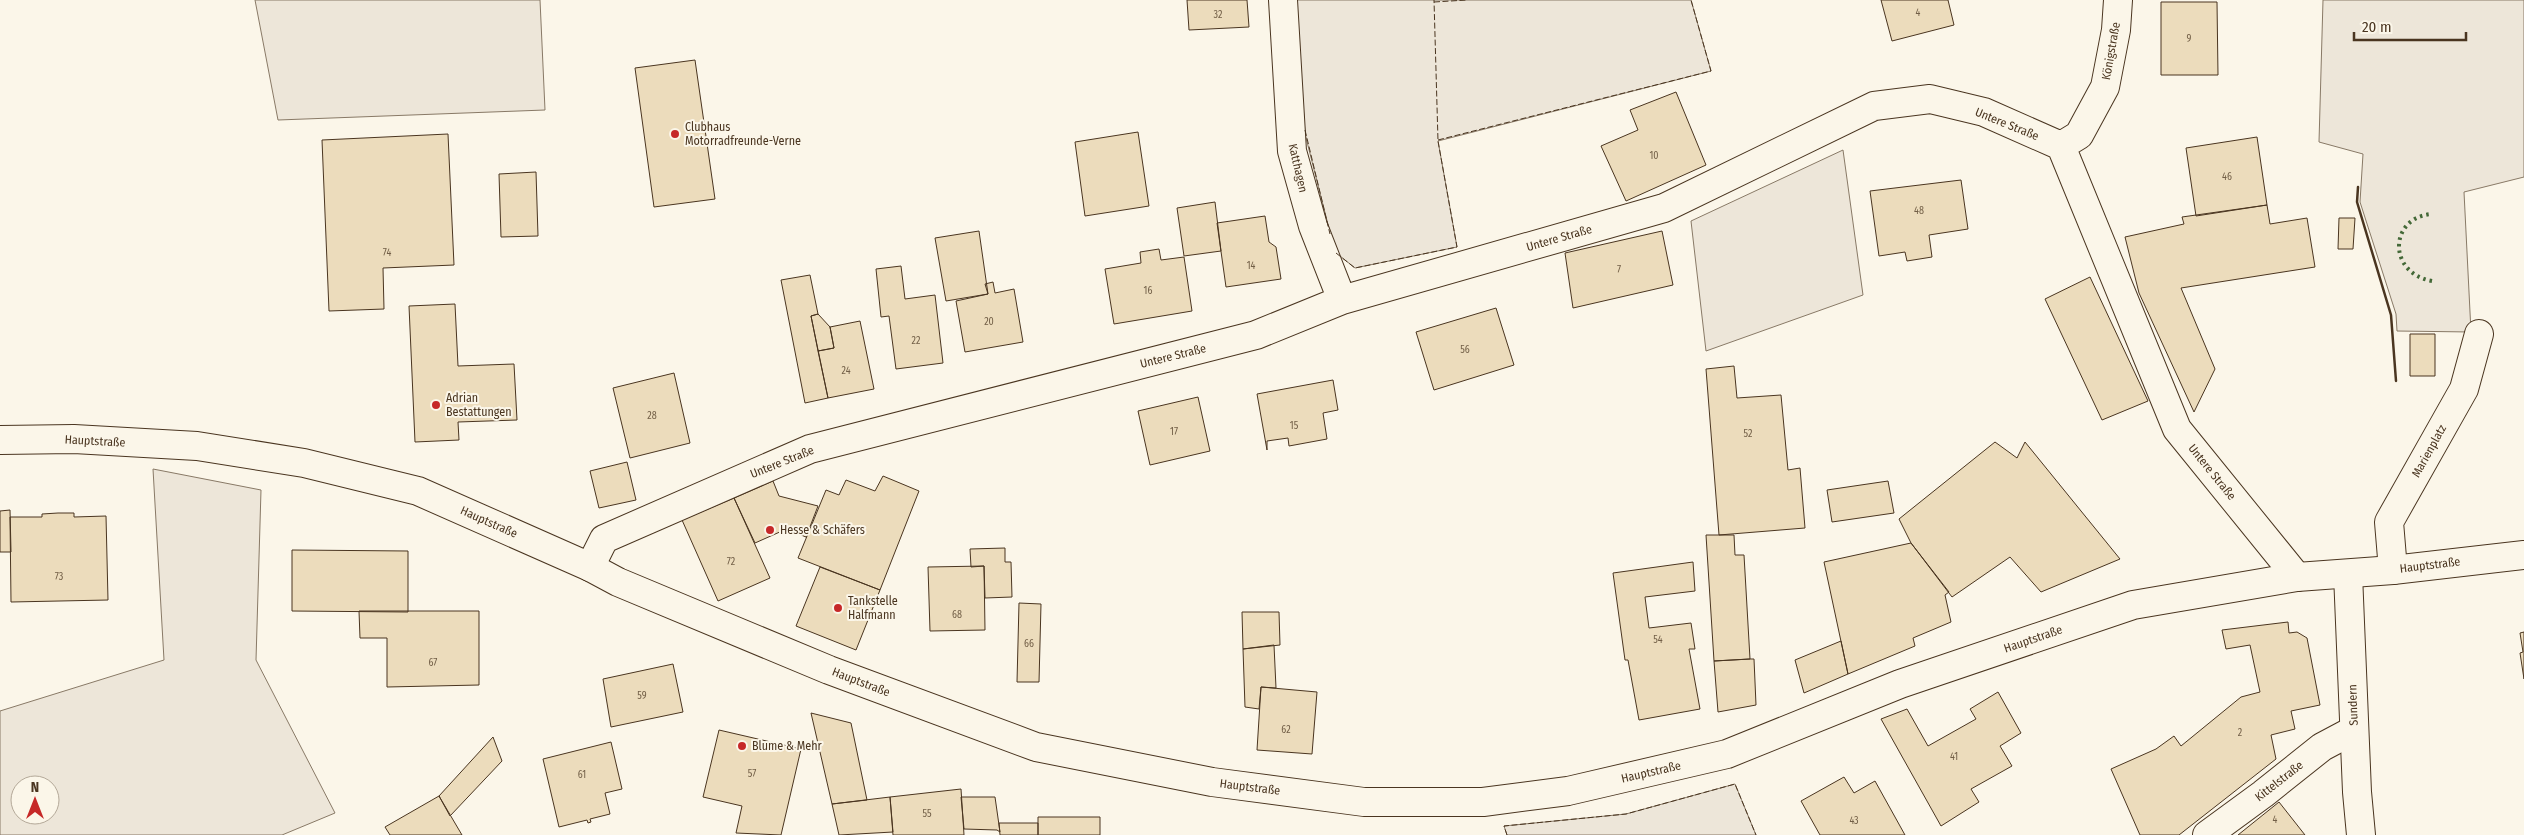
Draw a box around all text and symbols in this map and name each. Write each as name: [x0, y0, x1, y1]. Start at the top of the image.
house number: 4: [1916, 7, 1921, 19]
house number: 32: [1214, 9, 1223, 21]
scale bar: [2354, 10, 2466, 42]
text: 20 m: [2362, 18, 2392, 36]
street label: Königstraße: [2099, 21, 2123, 81]
house number: 9: [2187, 33, 2192, 45]
street label: Untere Straße: [1973, 105, 2041, 143]
place label: Clubhaus Motorradfreunde-Verne: [685, 120, 801, 148]
marker: Clubhaus Motorradfreunde-Verne: [669, 128, 681, 140]
street label: Katthagen: [1286, 142, 1310, 194]
house number: 10: [1649, 150, 1659, 162]
house number: 46: [2222, 171, 2232, 183]
house number: 48: [1914, 205, 1924, 217]
street label: Untere Straße: [1525, 222, 1593, 254]
house number: 74: [383, 247, 391, 259]
house number: 14: [1247, 260, 1256, 272]
house number: 7: [1617, 264, 1621, 276]
house number: 16: [1144, 285, 1152, 297]
house number: 20: [984, 316, 994, 328]
house number: 22: [912, 335, 921, 347]
street label: Untere Straße: [1139, 341, 1208, 371]
house number: 56: [1460, 344, 1470, 356]
house number: 24: [841, 365, 851, 377]
place label: Adrian Bestattungen: [446, 391, 512, 419]
marker: Adrian Bestattungen: [430, 399, 442, 411]
house number: 28: [647, 410, 657, 422]
house number: 15: [1290, 420, 1299, 432]
street label: Marienplatz: [2409, 422, 2449, 480]
house number: 17: [1170, 426, 1178, 438]
house number: 52: [1744, 428, 1753, 440]
street label: Hauptstraße: [64, 432, 126, 450]
street label: Untere Straße: [2185, 441, 2239, 503]
street label: Untere Straße: [748, 443, 816, 481]
street label: Hauptstraße: [458, 503, 520, 541]
place label: Hesse & Schäfers: [780, 523, 865, 537]
marker: Hesse & Schäfers: [764, 524, 776, 536]
street label: Hauptstraße: [2399, 554, 2461, 576]
house number: 72: [727, 556, 736, 568]
house number: 73: [55, 571, 64, 583]
place label: Tankstelle Halfmann: [848, 594, 898, 622]
marker: Tankstelle Halfmann: [832, 602, 844, 614]
house number: 68: [952, 609, 962, 621]
street label: Hauptstraße: [2002, 622, 2064, 656]
house number: 54: [1653, 634, 1663, 646]
house number: 66: [1024, 638, 1034, 650]
house number: 67: [429, 657, 437, 669]
street label: Hauptstraße: [830, 665, 892, 699]
street label: Sundern: [2345, 684, 2361, 726]
house number: 59: [637, 690, 647, 702]
house number: 62: [1281, 724, 1291, 736]
house number: 2: [2238, 727, 2243, 739]
place label: Blume & Mehr: [752, 739, 823, 753]
marker: Blume & Mehr: [736, 740, 748, 752]
house number: 41: [1950, 751, 1958, 763]
street label: Hauptstraße: [1620, 758, 1682, 786]
street label: Kittelstraße: [2252, 758, 2306, 804]
house number: 57: [748, 768, 756, 780]
house number: 61: [578, 769, 586, 781]
north arrow: [10, 775, 60, 825]
street label: Hauptstraße: [1219, 776, 1281, 798]
text: N: [31, 779, 39, 796]
house number: 55: [922, 808, 932, 820]
house number: 4: [2273, 814, 2278, 826]
house number: 43: [1849, 815, 1859, 827]

